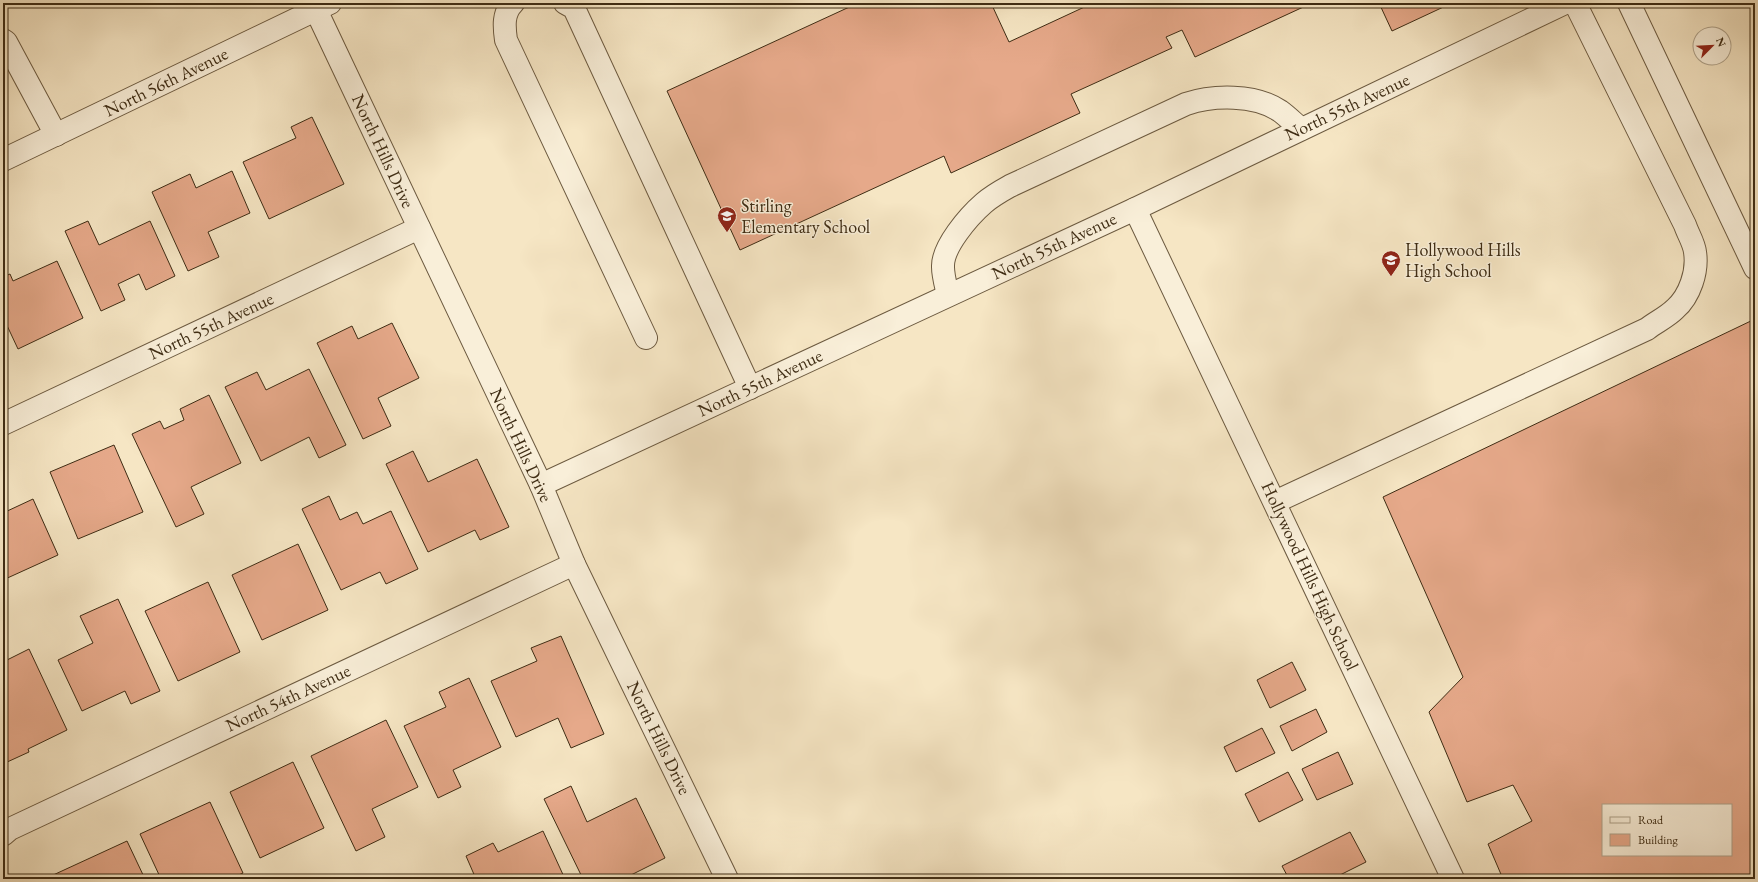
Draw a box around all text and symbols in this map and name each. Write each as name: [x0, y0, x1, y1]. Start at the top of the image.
north arrow: [1692, 26, 1732, 66]
text: N: [1713, 35, 1729, 49]
street label: North 56th Avenue: [100, 42, 232, 122]
street label: North 55th Avenue: [1281, 68, 1413, 146]
street label: North Hills Drive: [347, 90, 420, 211]
place label: Stirling Elementary School: [741, 194, 870, 238]
school or university icon: Stirling Elementary School: [716, 205, 738, 233]
street label: North 55th Avenue: [988, 207, 1120, 285]
place label: Hollywood Hills High School: [1405, 238, 1521, 282]
school or university icon: Hollywood Hills High School: [1380, 249, 1402, 277]
street label: North 55th Avenue: [145, 287, 277, 365]
street label: North 55th Avenue: [694, 344, 826, 422]
street label: North Hills Drive: [485, 384, 558, 505]
street label: Hollywood Hills High School: [1257, 478, 1364, 674]
street label: North 54th Avenue: [222, 659, 354, 737]
street label: North Hills Drive: [622, 677, 697, 798]
legend: [1602, 804, 1732, 856]
text: Road: [1638, 812, 1664, 828]
text: Building: [1638, 832, 1679, 848]

